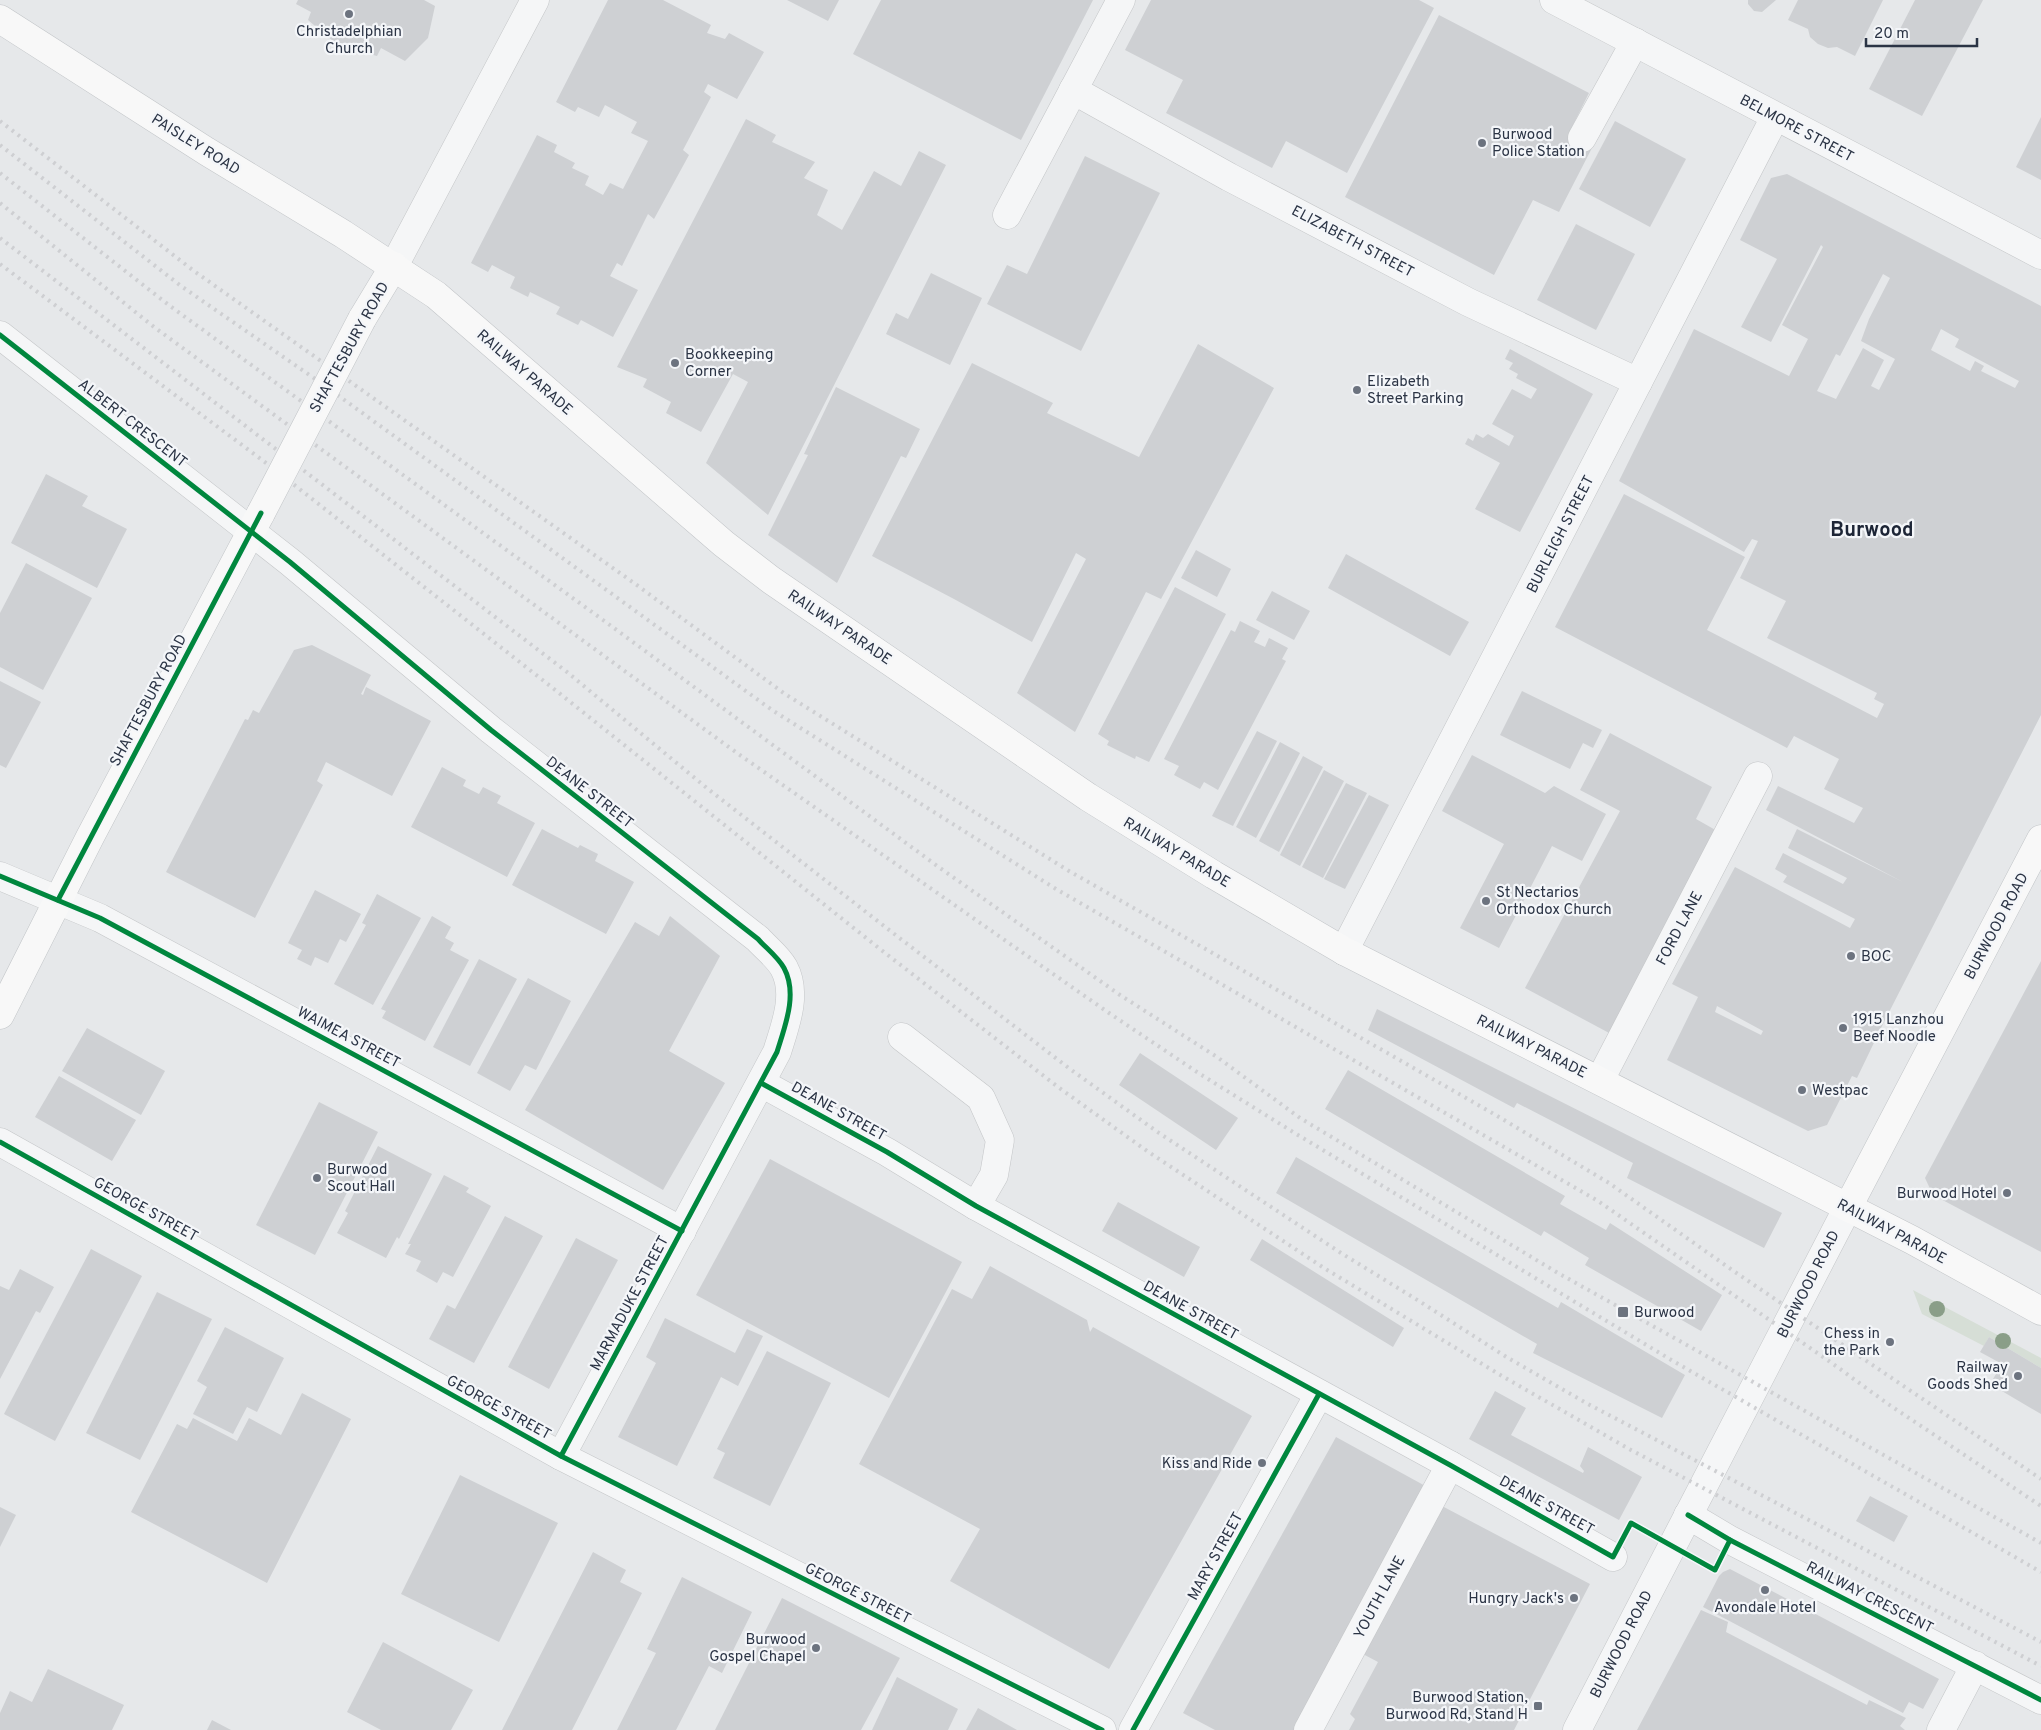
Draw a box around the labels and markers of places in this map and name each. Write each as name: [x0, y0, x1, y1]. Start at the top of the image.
marker: Christadelphian Church: [343, 8, 355, 20]
place label: Christadelphian Church: [296, 23, 402, 59]
place label: Burwood Police Station: [1492, 126, 1585, 162]
marker: Burwood Police Station: [1476, 137, 1488, 149]
place label: Bookkeeping Corner: [685, 346, 773, 382]
marker: Bookkeeping Corner: [669, 357, 681, 369]
place label: Elizabeth Street Parking: [1367, 373, 1464, 409]
marker: Elizabeth Street Parking: [1351, 384, 1363, 396]
place label: St Nectarios Orthodox Church: [1496, 884, 1612, 920]
marker: St Nectarios Orthodox Church: [1480, 895, 1492, 907]
place label: BOC: [1861, 948, 1891, 967]
marker: BOC: [1845, 950, 1857, 962]
place label: 1915 Lanzhou Beef Noodle: [1853, 1011, 1944, 1047]
marker: 1915 Lanzhou Beef Noodle: [1837, 1022, 1849, 1034]
place label: Westpac: [1812, 1082, 1868, 1101]
marker: Westpac: [1796, 1084, 1808, 1096]
place label: Burwood Scout Hall: [327, 1161, 395, 1197]
marker: Burwood Scout Hall: [311, 1172, 323, 1184]
place label: Burwood Hotel: [1897, 1185, 1997, 1204]
marker: Burwood Hotel: [2001, 1187, 2013, 1199]
place label: Burwood: [1634, 1304, 1694, 1323]
marker: Burwood: [1616, 1305, 1630, 1319]
place label: Chess in the Park: [1823, 1325, 1880, 1361]
marker: Chess in the Park: [1884, 1336, 1896, 1348]
place label: Railway Goods Shed: [1927, 1359, 2008, 1395]
marker: Railway Goods Shed: [2012, 1370, 2024, 1382]
place label: Kiss and Ride: [1162, 1455, 1252, 1474]
marker: Kiss and Ride: [1256, 1457, 1268, 1469]
marker: Avondale Hotel: [1759, 1584, 1771, 1596]
place label: Hungry Jack's: [1468, 1590, 1564, 1609]
marker: Hungry Jack's: [1568, 1592, 1580, 1604]
place label: Avondale Hotel: [1714, 1599, 1816, 1618]
place label: Burwood Gospel Chapel: [709, 1631, 806, 1667]
marker: Burwood Gospel Chapel: [810, 1642, 822, 1654]
place label: Burwood Station, Burwood Rd, Stand H: [1386, 1689, 1528, 1725]
marker: Burwood Station, Burwood Rd, Stand H: [1532, 1700, 1544, 1712]

